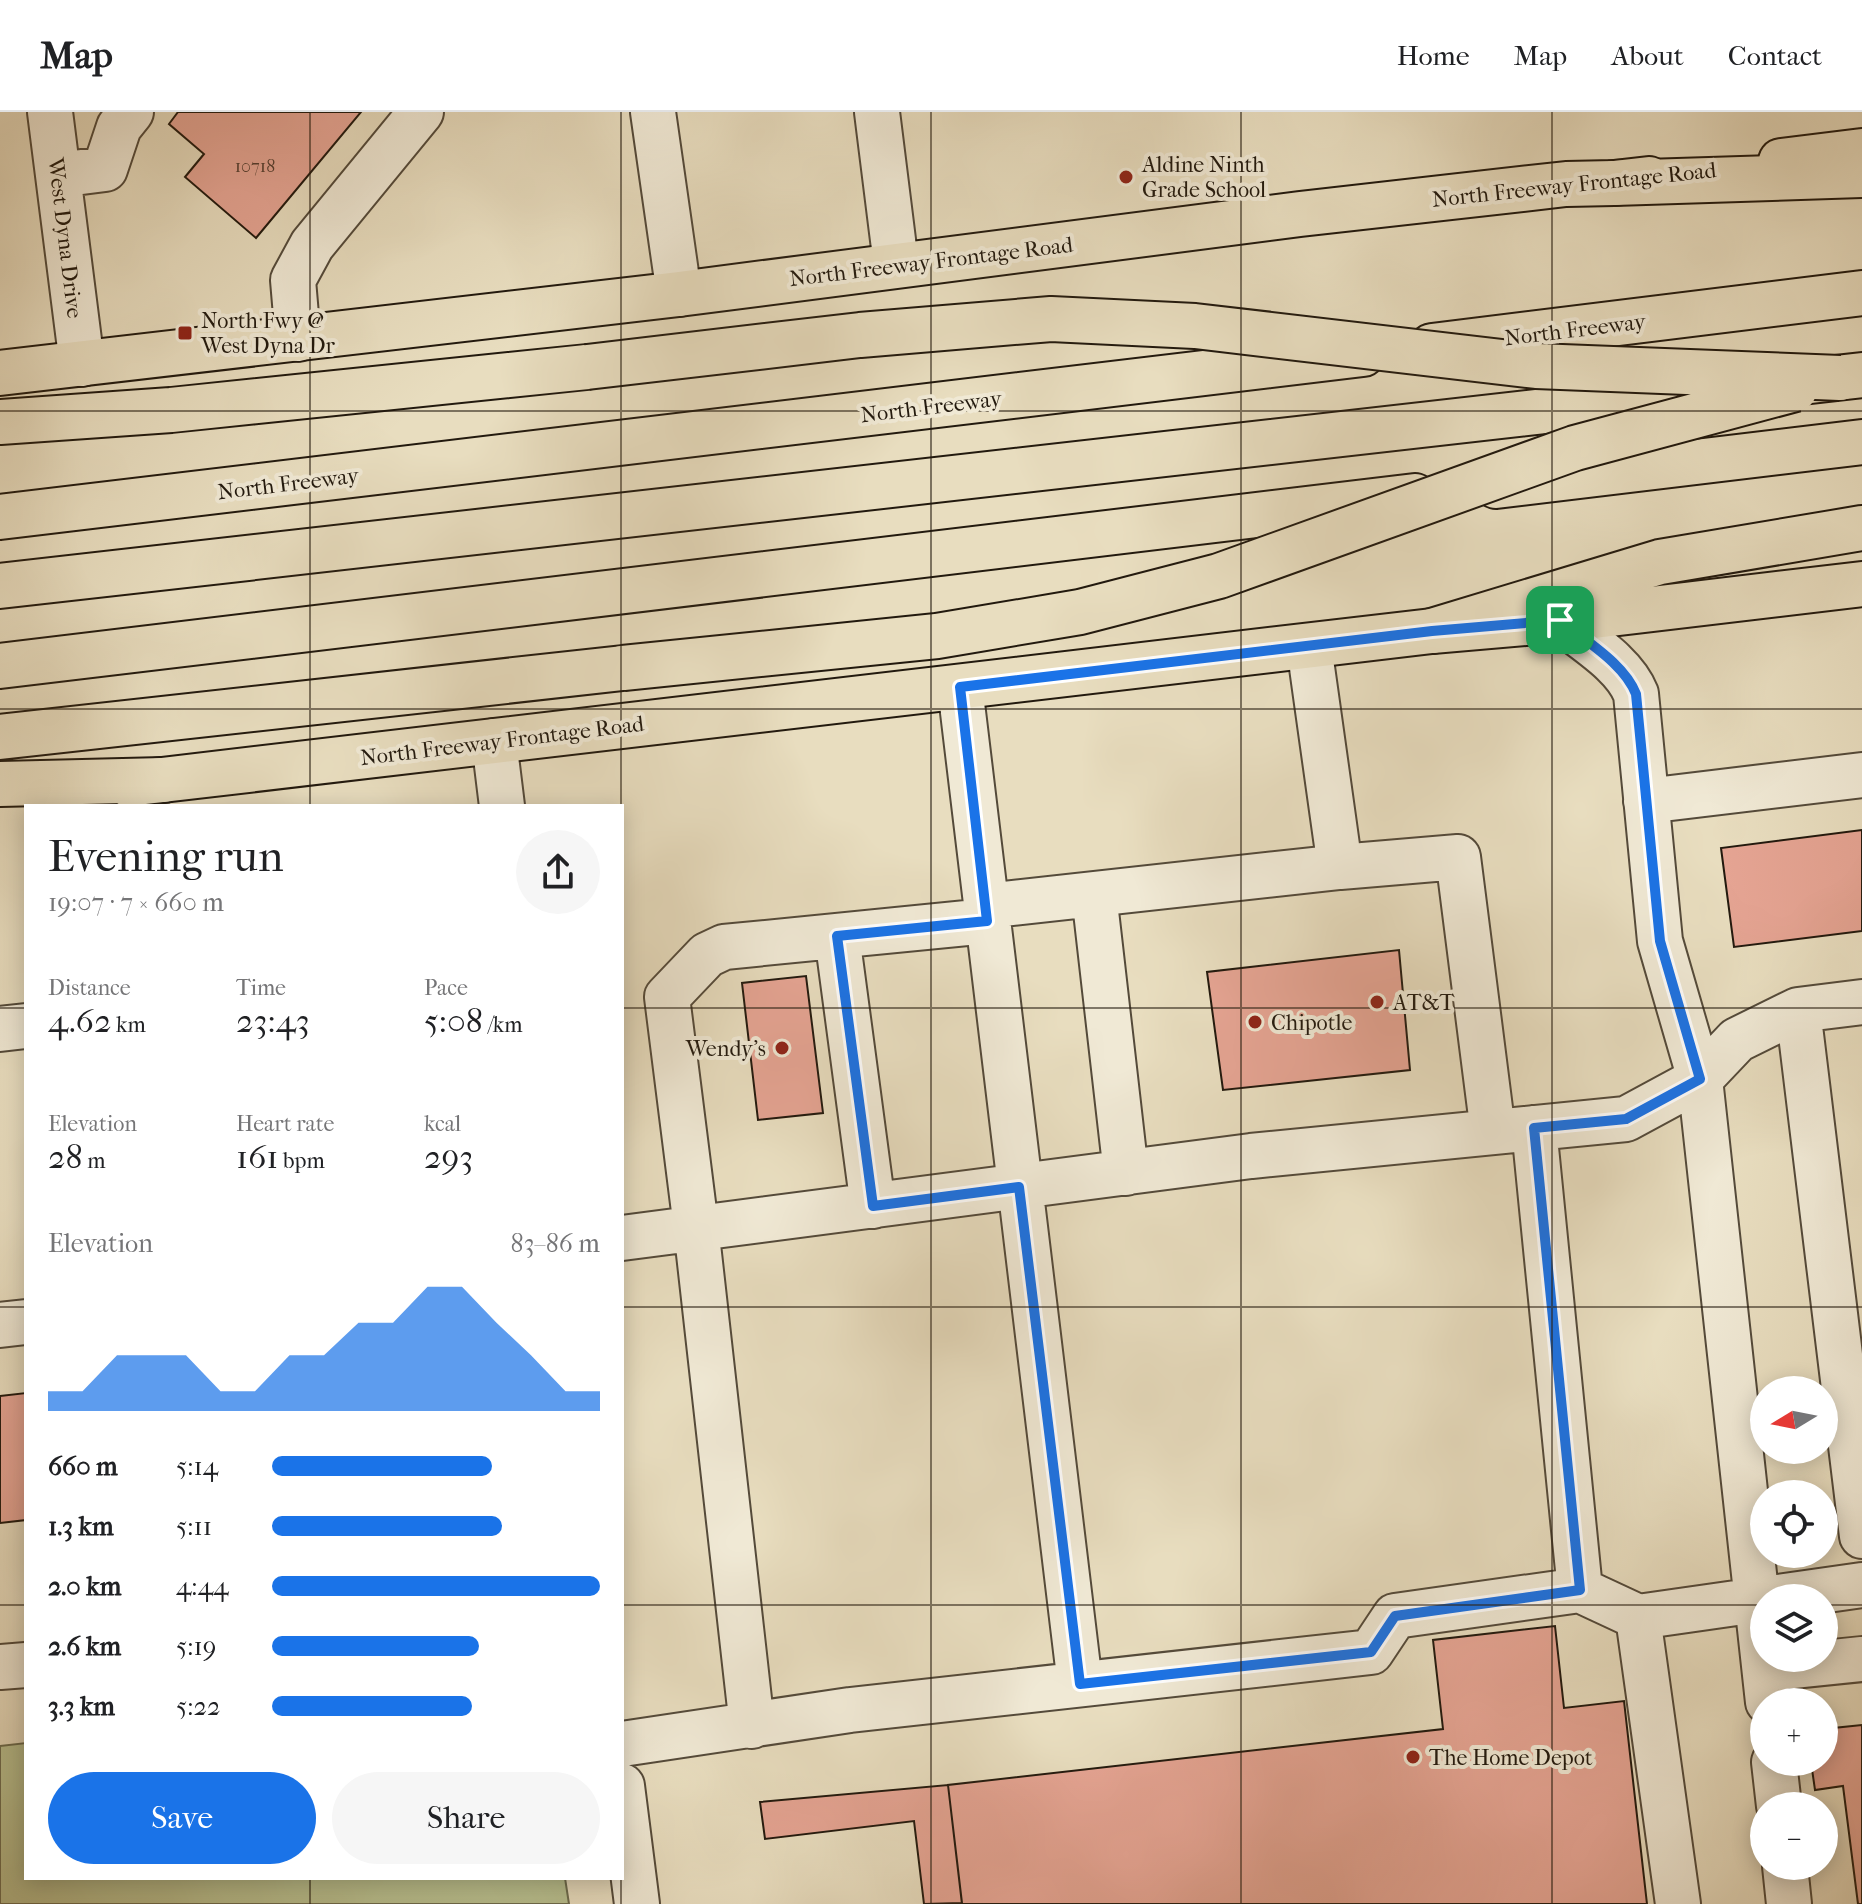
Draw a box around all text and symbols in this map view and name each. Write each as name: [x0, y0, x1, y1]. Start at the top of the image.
text: Map: [40, 33, 113, 78]
text: Home: [1397, 39, 1470, 72]
text: Map: [1514, 39, 1567, 72]
text: About: [1611, 39, 1684, 72]
text: Contact: [1728, 39, 1822, 72]
place label: Aldine Ninth Grade School: [1141, 152, 1266, 203]
street label: West Dyna Drive: [42, 155, 88, 320]
house number: 10718: [235, 156, 275, 177]
street label: North Freeway Frontage Road: [1431, 157, 1719, 213]
marker: Aldine Ninth Grade School: [1117, 168, 1135, 186]
street label: North Freeway Frontage Road: [788, 232, 1075, 292]
place label: North Fwy @ West Dyna Dr: [200, 308, 336, 359]
street label: North Freeway: [1503, 308, 1648, 352]
marker: North Fwy @ West Dyna Dr: [176, 324, 194, 342]
street label: North Freeway: [859, 385, 1004, 429]
street label: North Freeway: [216, 462, 361, 506]
pin: [1526, 586, 1594, 654]
icon: arrive: [1538, 598, 1582, 642]
street label: North Freeway Frontage Road: [359, 711, 646, 771]
button: share: [516, 830, 600, 914]
text: Evening run: [48, 831, 283, 882]
text: 19:07 · 7 × 660 m: [48, 887, 224, 918]
text: Distance: [48, 975, 131, 1001]
text: Time: [236, 975, 286, 1001]
text: Pace: [424, 975, 468, 1001]
place label: AT&T: [1392, 990, 1456, 1016]
marker: AT&T: [1368, 993, 1386, 1011]
text: 4.62: [48, 1001, 111, 1041]
text: 23:43: [236, 1001, 310, 1041]
text: 5:08: [424, 1001, 483, 1041]
place label: Chipotle: [1271, 1010, 1352, 1036]
text: km: [111, 1012, 146, 1038]
text: /km: [483, 1012, 522, 1038]
marker: Chipotle: [1246, 1013, 1264, 1031]
place label: Wendy's: [685, 1036, 766, 1062]
marker: Wendy's: [773, 1039, 791, 1057]
text: Elevation: [48, 1111, 137, 1137]
text: Heart rate: [236, 1111, 335, 1137]
text: kcal: [424, 1111, 461, 1137]
text: 28: [48, 1137, 83, 1177]
text: 161: [236, 1137, 278, 1177]
text: 293: [424, 1137, 473, 1177]
text: m: [83, 1148, 106, 1174]
text: bpm: [278, 1148, 325, 1174]
text: Elevation: [48, 1228, 153, 1259]
text: 83–86 m: [511, 1228, 600, 1259]
north arrow: [1750, 1376, 1838, 1464]
map controls: [1750, 1376, 1838, 1880]
text: 660 m: [48, 1451, 118, 1482]
text: 5:14: [176, 1451, 218, 1482]
button: locate: [1750, 1480, 1838, 1568]
text: 1.3 km: [48, 1511, 114, 1542]
text: 5:11: [176, 1511, 212, 1542]
text: 2.0 km: [48, 1571, 121, 1602]
text: 4:44: [176, 1571, 228, 1602]
button: layers: [1750, 1584, 1838, 1672]
text: 2.6 km: [48, 1631, 121, 1662]
text: 5:19: [176, 1631, 216, 1662]
button: +: [1750, 1688, 1838, 1776]
text: 3.3 km: [48, 1691, 115, 1722]
text: 5:22: [176, 1691, 220, 1722]
place label: The Home Depot: [1429, 1745, 1593, 1771]
marker: The Home Depot: [1404, 1748, 1422, 1766]
button: Save: [48, 1772, 316, 1864]
button: Share: [332, 1772, 600, 1864]
button: −: [1750, 1792, 1838, 1880]

